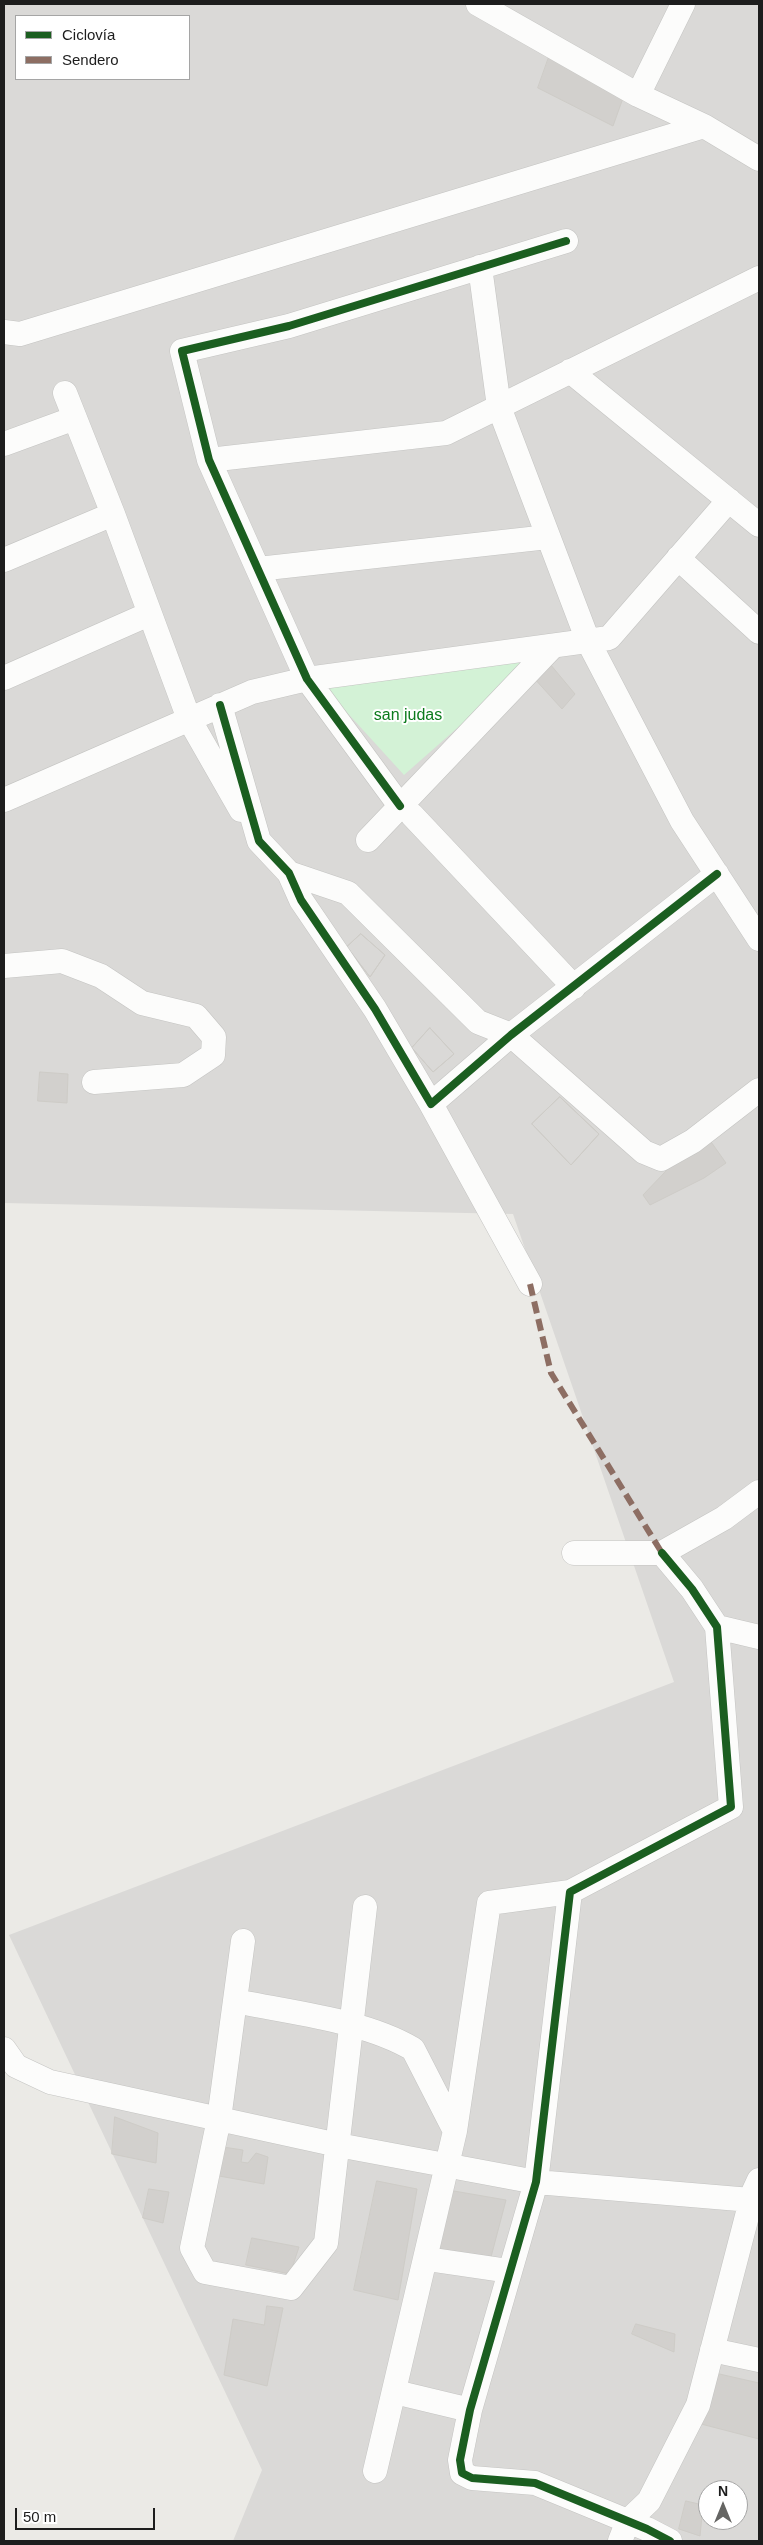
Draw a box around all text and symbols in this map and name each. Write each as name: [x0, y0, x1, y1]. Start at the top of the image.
legend: [15, 15, 190, 80]
text: Ciclovía: [62, 26, 115, 43]
text: Sendero: [62, 51, 119, 68]
park label: san judas: [374, 706, 442, 726]
north arrow: [698, 2480, 748, 2530]
text: N: [718, 2483, 728, 2499]
scale bar: [18, 2498, 158, 2530]
text: 50 m: [23, 2508, 56, 2525]

